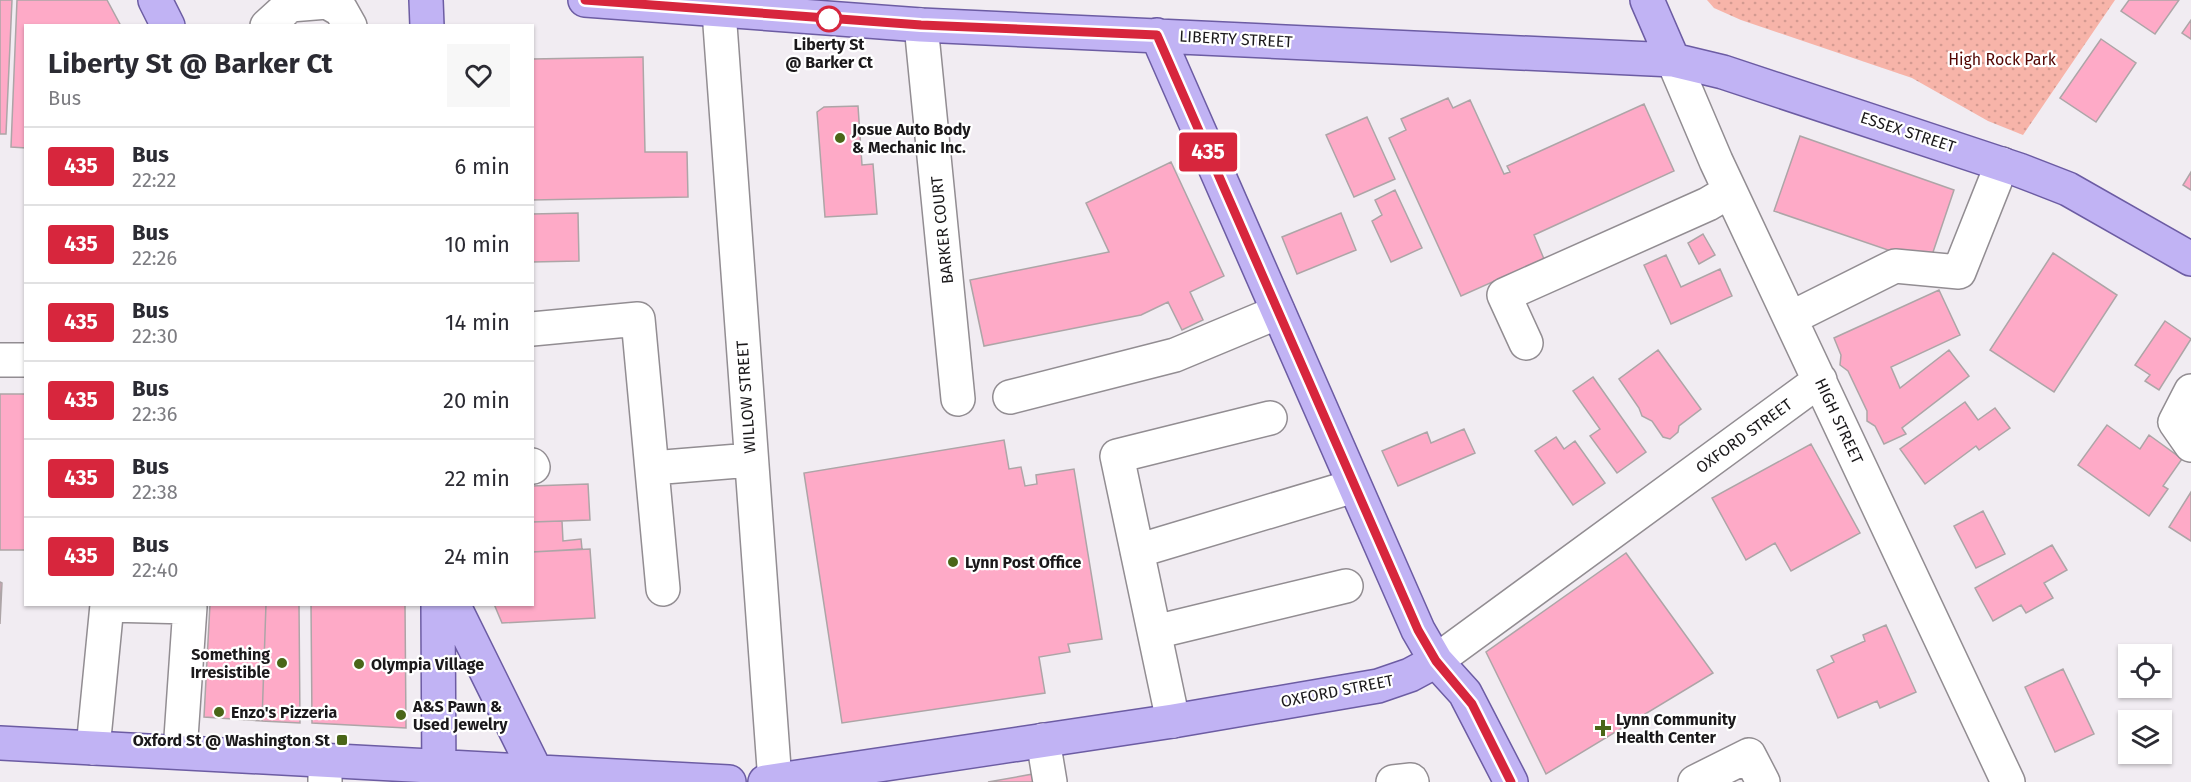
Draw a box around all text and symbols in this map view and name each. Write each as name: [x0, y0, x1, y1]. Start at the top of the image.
marker: Liberty St @ Barker Ct: [816, 6, 842, 32]
street label: LIBERTY STREET: [1179, 27, 1294, 51]
place label: Liberty St @ Barker Ct: [785, 35, 874, 72]
button: heart: [447, 44, 510, 107]
text: Liberty St @ Barker Ct: [48, 47, 332, 80]
park label: High Rock Park: [1948, 50, 2057, 69]
text: Bus: [48, 86, 81, 110]
street label: ESSEX STREET: [1858, 108, 1959, 157]
place label: Josue Auto Body & Mechanic Inc.: [851, 120, 971, 157]
marker: Josue Auto Body & Mechanic Inc.: [833, 131, 847, 145]
line badge: 435: [1174, 132, 1242, 172]
text: 435: [1191, 139, 1225, 165]
text: Bus: [132, 141, 169, 168]
text: 435: [64, 153, 98, 179]
text: 6 min: [454, 153, 510, 180]
text: 22:22: [132, 168, 176, 192]
street label: BARKER COURT: [927, 174, 957, 285]
text: Bus: [132, 219, 169, 246]
text: 435: [64, 231, 98, 257]
text: 10 min: [444, 231, 510, 258]
text: 22:26: [132, 246, 177, 270]
text: Bus: [132, 297, 169, 324]
text: 435: [64, 309, 98, 335]
text: 14 min: [445, 309, 510, 336]
text: 22:30: [132, 324, 178, 348]
street label: WILLOW STREET: [733, 339, 759, 454]
text: Bus: [132, 375, 169, 402]
street label: HIGH STREET: [1811, 375, 1867, 468]
text: 435: [64, 387, 98, 413]
text: 20 min: [443, 387, 510, 414]
street label: OXFORD STREET: [1692, 394, 1796, 477]
text: 22:36: [132, 402, 177, 426]
text: Bus: [132, 453, 169, 480]
text: 435: [64, 465, 98, 491]
text: 22 min: [444, 465, 510, 492]
text: 22:38: [132, 480, 178, 504]
text: Bus: [132, 531, 169, 558]
text: 435: [64, 543, 98, 569]
text: 24 min: [444, 543, 510, 570]
place label: Lynn Post Office: [965, 553, 1081, 572]
marker: Lynn Post Office: [946, 555, 960, 569]
text: 22:40: [132, 558, 178, 582]
map controls: [2118, 644, 2172, 764]
button: locate: [2118, 644, 2172, 698]
place label: Something Irresistible: [190, 645, 270, 682]
place label: Olympia Village: [371, 655, 484, 674]
marker: Something Irresistible: [275, 656, 289, 670]
marker: Olympia Village: [352, 657, 366, 671]
street label: OXFORD STREET: [1279, 671, 1396, 711]
place label: A&S Pawn & Used Jewelry: [412, 697, 508, 734]
place label: Enzo's Pizzeria: [231, 703, 337, 722]
marker: Enzo's Pizzeria: [212, 705, 226, 719]
marker: A&S Pawn & Used Jewelry: [394, 708, 408, 722]
place label: Lynn Community Health Center: [1616, 710, 1737, 747]
button: layers: [2118, 710, 2172, 764]
marker: Lynn Community Health Center: [1594, 719, 1612, 737]
place label: Oxford St @ Washington St: [133, 731, 331, 750]
marker: Oxford St @ Washington St: [335, 733, 349, 747]

